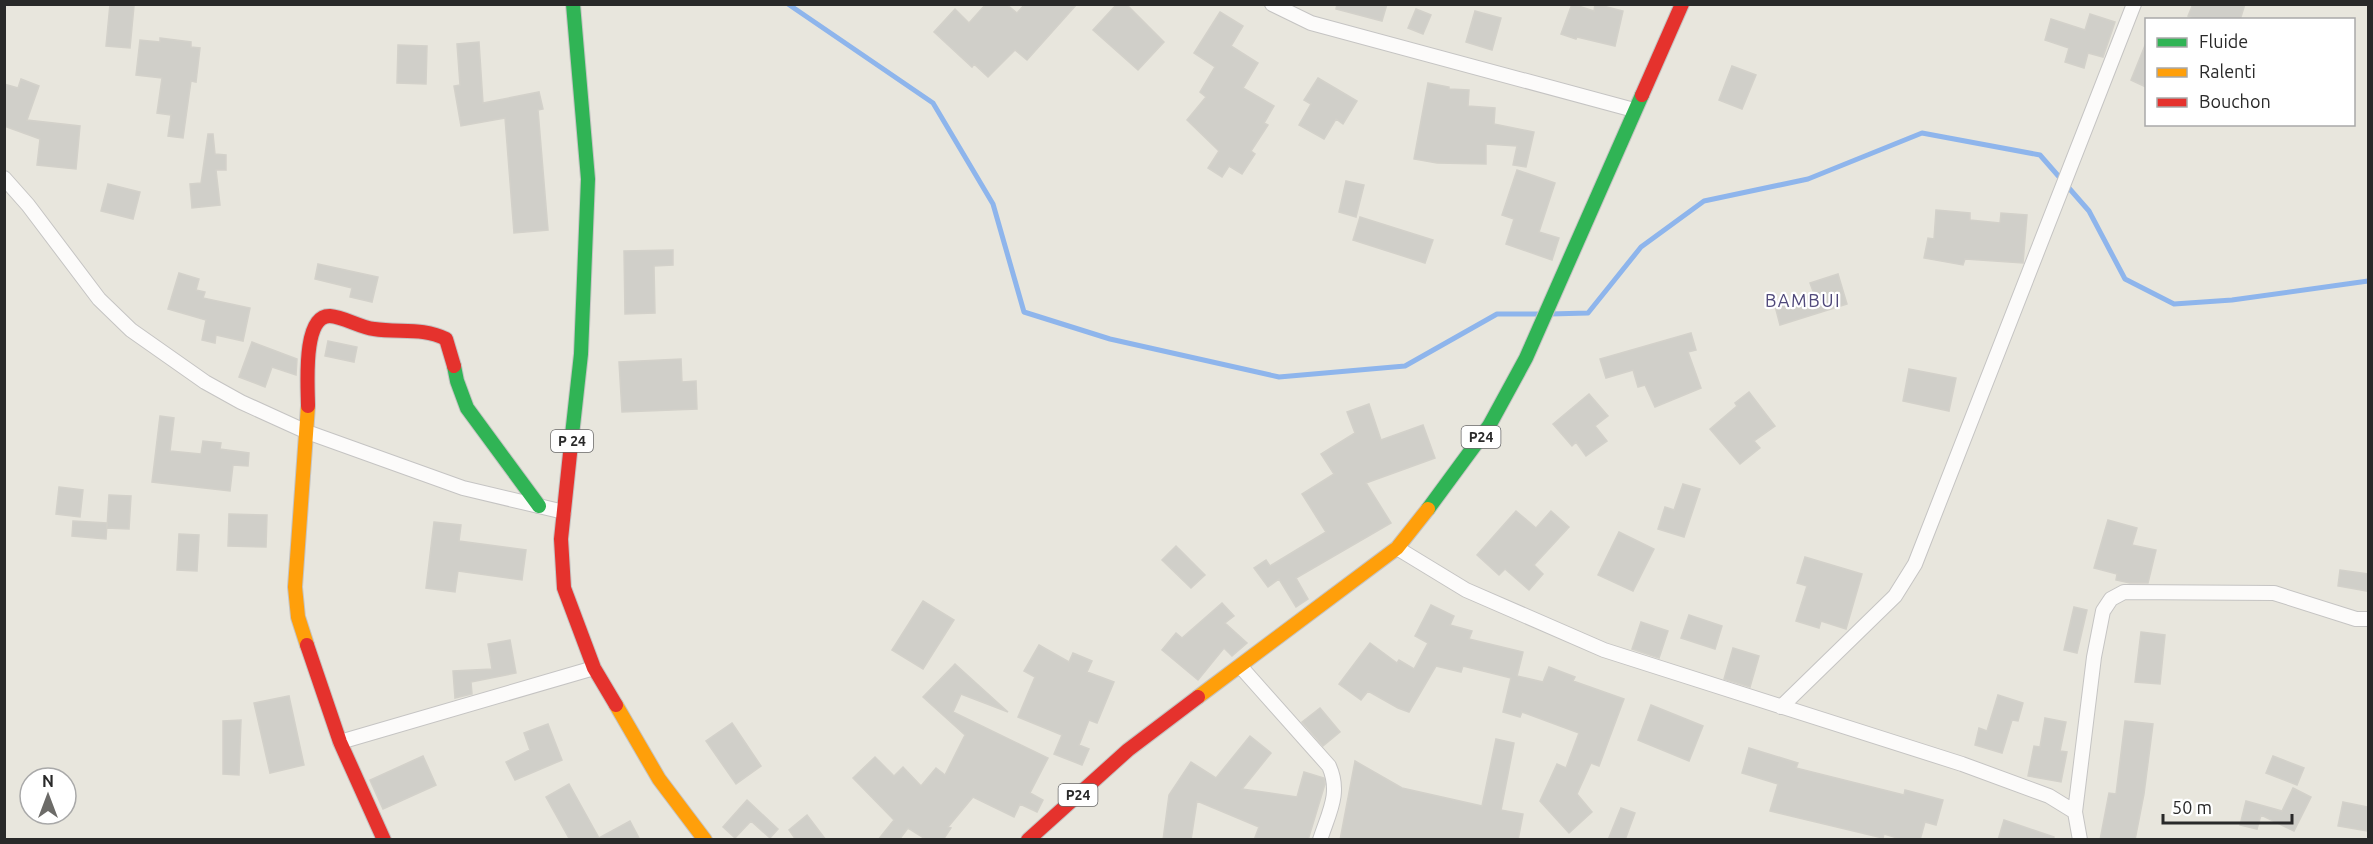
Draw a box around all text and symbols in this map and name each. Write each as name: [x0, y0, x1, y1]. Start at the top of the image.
legend: [2145, 18, 2355, 126]
text: Fluide: [2199, 31, 2248, 51]
text: Ralenti: [2199, 61, 2256, 81]
text: Bouchon: [2199, 91, 2271, 111]
district label: BAMBUI: [1765, 290, 1841, 310]
road number: P24: [1462, 426, 1500, 448]
road number: P 24: [551, 430, 593, 452]
north arrow: [18, 766, 78, 826]
text: N: [42, 772, 54, 790]
road number: P24: [1058, 784, 1098, 806]
scale bar: [2163, 787, 2292, 825]
text: 50 m: [2172, 797, 2212, 817]

